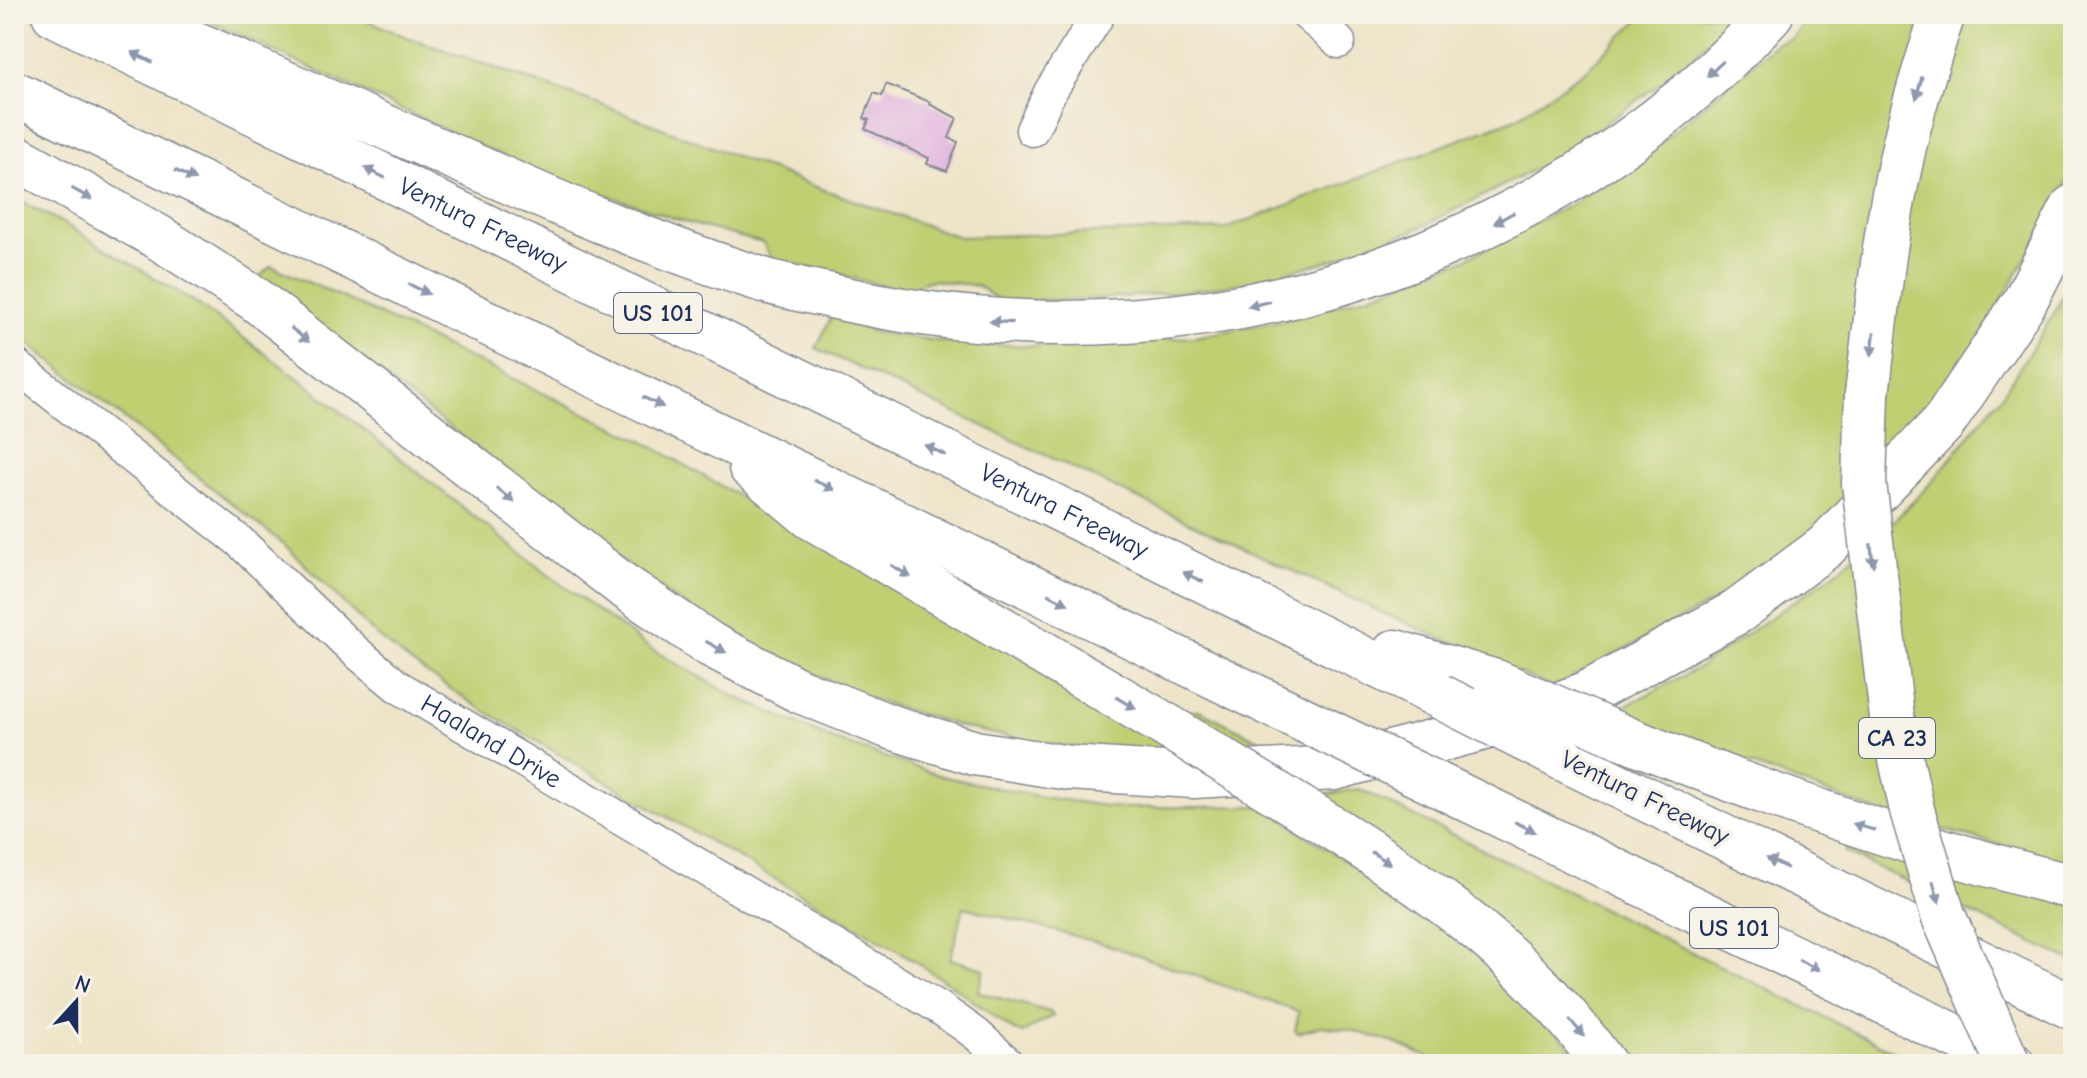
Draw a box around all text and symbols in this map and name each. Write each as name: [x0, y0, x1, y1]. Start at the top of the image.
one-way arrow: [131, 51, 154, 64]
one-way arrow: [1706, 59, 1725, 77]
one-way arrow: [1913, 76, 1925, 101]
one-way arrow: [364, 166, 387, 180]
one-way arrow: [173, 168, 197, 182]
street label: Ventura Freeway: [394, 171, 572, 279]
one-way arrow: [71, 187, 93, 201]
one-way arrow: [1492, 211, 1515, 225]
one-way arrow: [408, 282, 431, 295]
road number: US 101: [614, 293, 702, 333]
one-way arrow: [1246, 298, 1271, 311]
one-way arrow: [988, 315, 1013, 328]
one-way arrow: [290, 326, 311, 342]
one-way arrow: [1866, 332, 1879, 357]
one-way arrow: [642, 395, 665, 409]
one-way arrow: [923, 443, 946, 456]
street label: Ventura Freeway: [975, 457, 1153, 566]
one-way arrow: [813, 478, 836, 492]
one-way arrow: [495, 486, 516, 502]
one-way arrow: [1865, 543, 1878, 568]
one-way arrow: [890, 564, 913, 578]
one-way arrow: [1181, 570, 1204, 584]
one-way arrow: [1046, 592, 1069, 606]
one-way arrow: [705, 640, 727, 654]
street label: Haaland Drive: [415, 689, 566, 795]
one-way arrow: [1114, 696, 1137, 710]
road number: CA 23: [1859, 718, 1935, 758]
street label: Ventura Freeway: [1556, 744, 1734, 852]
one-way arrow: [1514, 820, 1537, 834]
one-way arrow: [1851, 820, 1875, 832]
one-way arrow: [1370, 850, 1393, 865]
one-way arrow: [1765, 856, 1788, 870]
one-way arrow: [1931, 880, 1943, 905]
road number: US 101: [1690, 908, 1778, 948]
one-way arrow: [1798, 958, 1821, 972]
north arrow: [36, 962, 116, 1042]
text: N: [71, 970, 94, 999]
one-way arrow: [1568, 1018, 1585, 1038]

